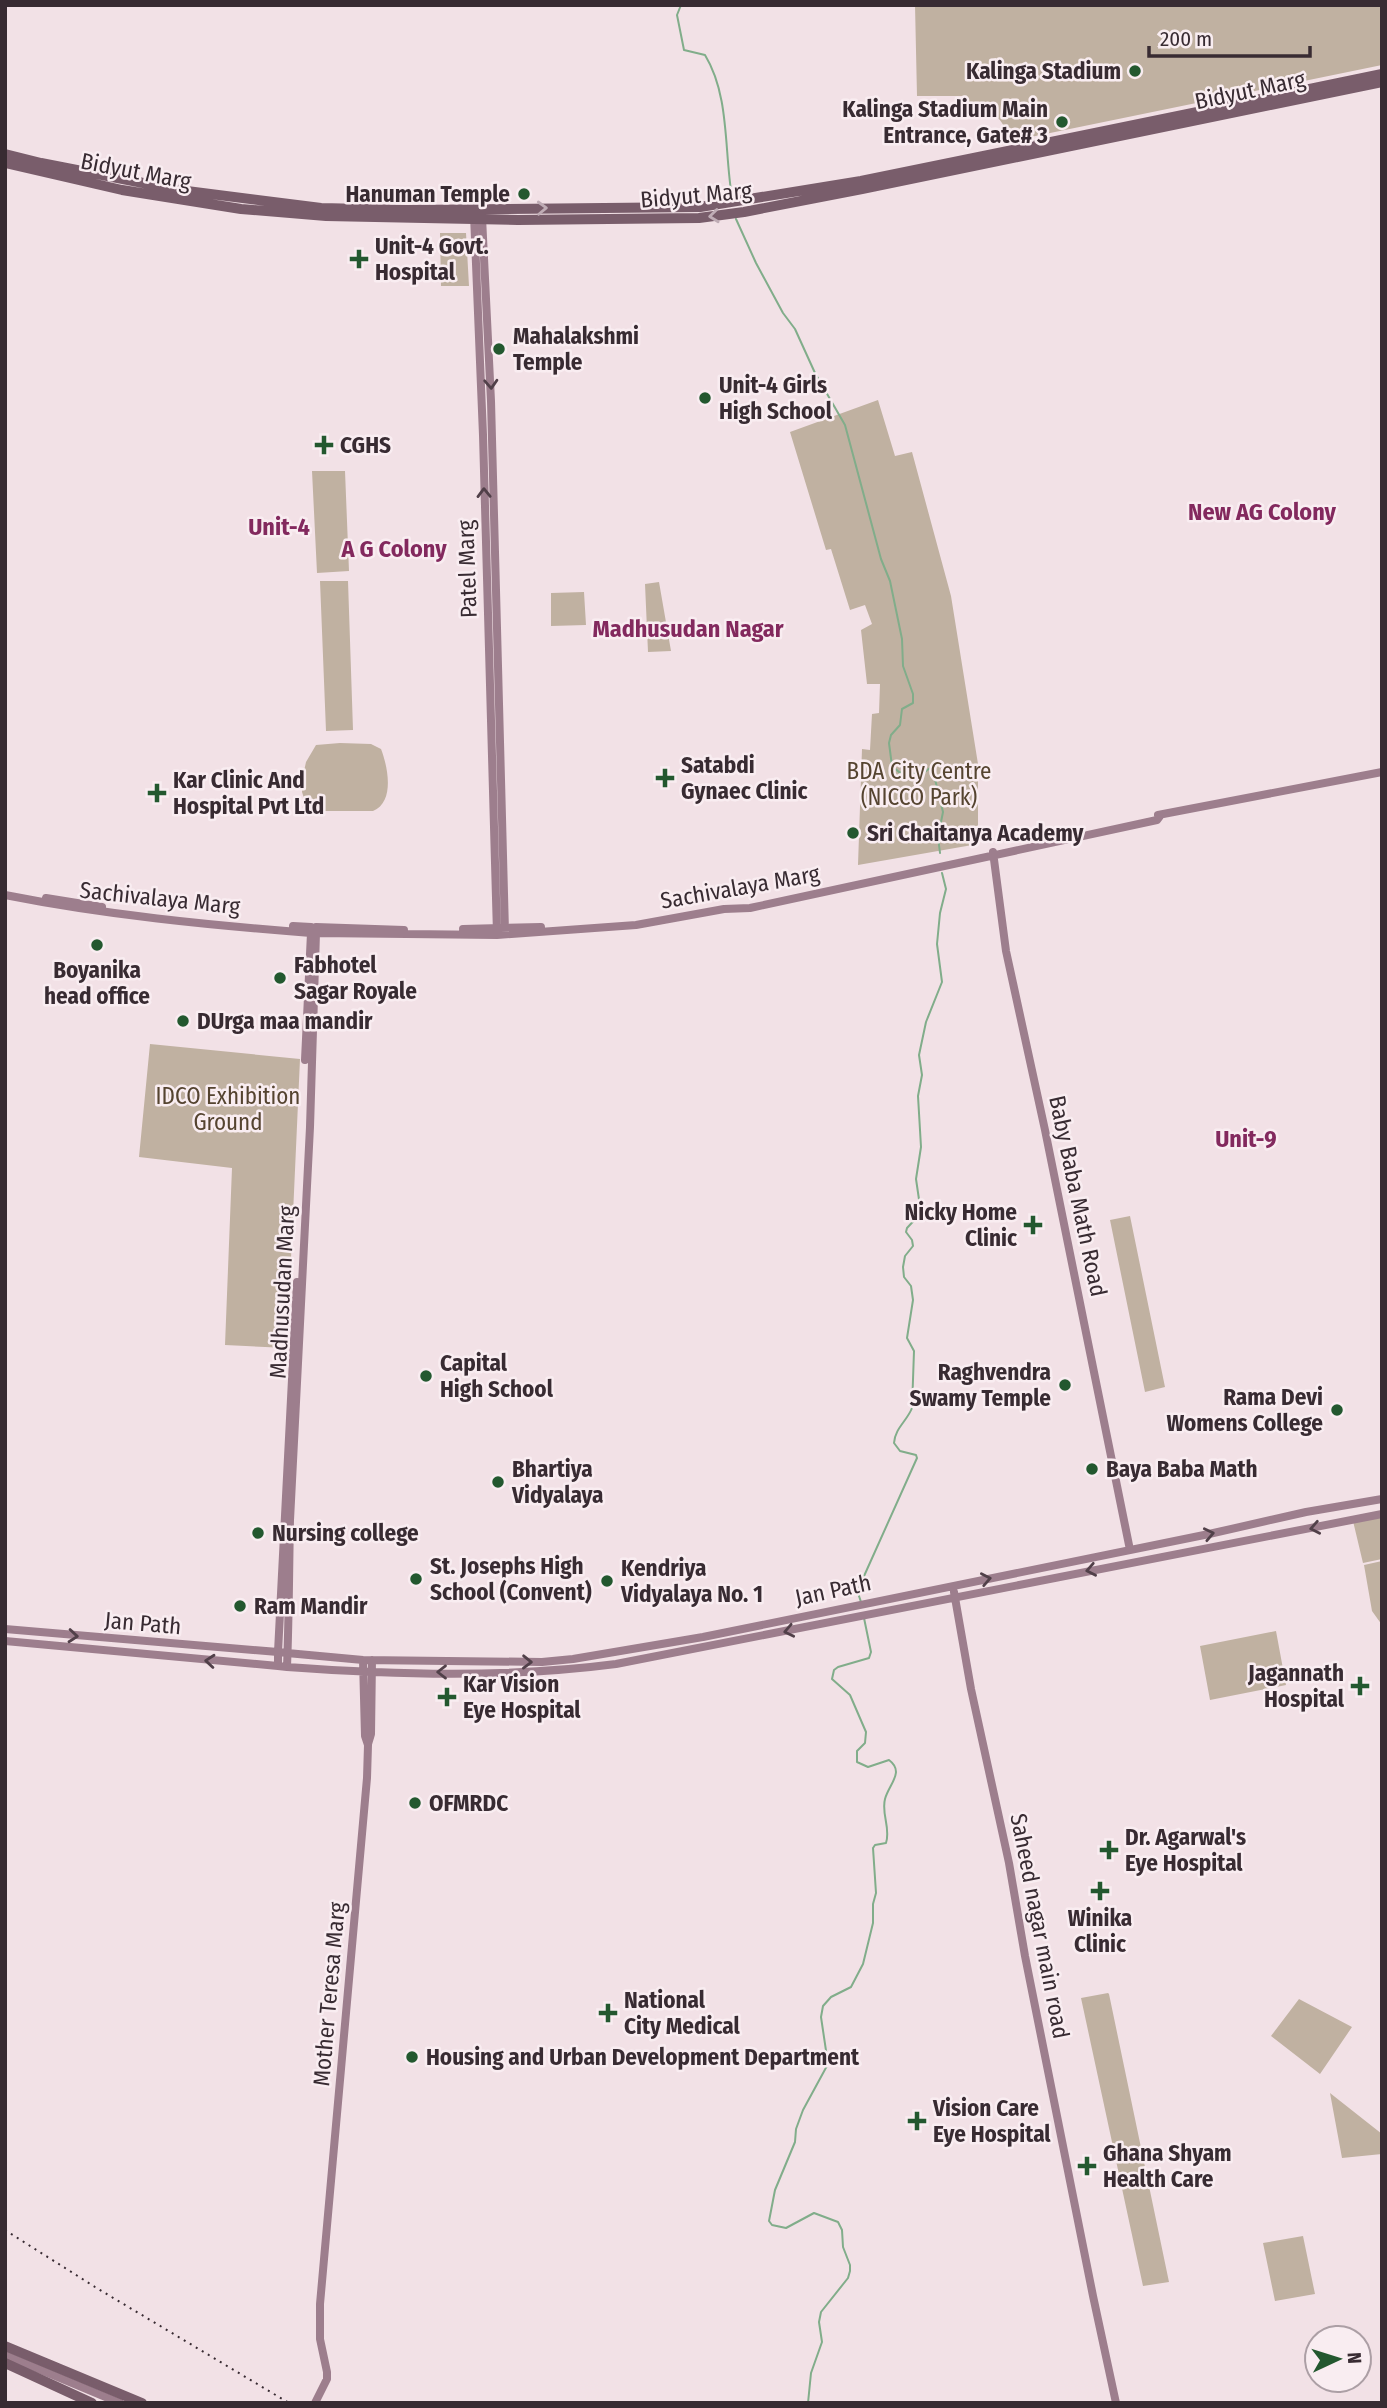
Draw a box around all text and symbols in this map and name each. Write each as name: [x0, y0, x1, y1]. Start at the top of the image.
scale bar: [1149, 14, 1310, 58]
text: 200 m: [1160, 26, 1212, 52]
place label: Kalinga Stadium: [966, 57, 1121, 85]
marker: Kalinga Stadium: [1127, 63, 1143, 79]
street label: Bidyut Marg: [1192, 65, 1308, 115]
place label: Kalinga Stadium Main Entrance, Gate# 3: [842, 95, 1048, 149]
marker: Kalinga Stadium Main Entrance, Gate# 3: [1054, 114, 1070, 130]
street label: Bidyut Marg: [78, 147, 194, 195]
street label: Bidyut Marg: [639, 176, 753, 214]
place label: Hanuman Temple: [345, 180, 510, 208]
marker: Hanuman Temple: [516, 186, 532, 202]
one-way arrow: [537, 201, 548, 216]
one-way arrow: [709, 209, 720, 224]
place label: Unit-4 Govt. Hospital: [375, 232, 489, 286]
marker: Unit-4 Govt. Hospital: [349, 249, 369, 269]
place label: Mahalakshmi Temple: [513, 322, 639, 376]
marker: Mahalakshmi Temple: [491, 341, 507, 357]
place label: Unit-4 Girls High School: [719, 371, 833, 425]
one-way arrow: [483, 379, 498, 390]
marker: Unit-4 Girls High School: [697, 390, 713, 406]
place label: CGHS: [340, 431, 391, 459]
marker: CGHS: [314, 435, 334, 455]
one-way arrow: [477, 487, 492, 498]
district label: New AG Colony: [1188, 498, 1337, 526]
district label: Unit-4: [248, 513, 310, 541]
street label: Patel Marg: [451, 519, 483, 619]
district label: A G Colony: [340, 535, 447, 563]
district label: Madhusudan Nagar: [592, 615, 784, 643]
place label: Satabdi Gynaec Clinic: [681, 751, 808, 805]
park label: BDA City Centre (NICCO Park): [847, 757, 991, 811]
place label: Kar Clinic And Hospital Pvt Ltd: [173, 766, 324, 820]
marker: Satabdi Gynaec Clinic: [655, 768, 675, 788]
marker: Kar Clinic And Hospital Pvt Ltd: [147, 783, 167, 803]
place label: Sri Chaitanya Academy: [867, 819, 1085, 847]
marker: Sri Chaitanya Academy: [845, 825, 861, 841]
street label: Sachivalaya Marg: [658, 859, 822, 915]
street label: Sachivalaya Marg: [78, 876, 242, 920]
marker: Boyanika head office: [89, 937, 105, 953]
place label: Fabhotel Sagar Royale: [294, 951, 417, 1005]
place label: Boyanika head office: [44, 956, 150, 1010]
marker: Fabhotel Sagar Royale: [272, 970, 288, 986]
place label: DUrga maa mandir: [197, 1007, 373, 1035]
marker: DUrga maa mandir: [175, 1013, 191, 1029]
park label: IDCO Exhibition Ground: [156, 1082, 300, 1136]
street label: Baby Baba Math Road: [1043, 1093, 1113, 1299]
district label: Unit-9: [1215, 1125, 1277, 1153]
place label: Nicky Home Clinic: [904, 1198, 1017, 1252]
street label: Madhusudan Marg: [263, 1205, 301, 1379]
marker: Nicky Home Clinic: [1023, 1215, 1043, 1235]
place label: Capital High School: [440, 1349, 554, 1403]
place label: Raghvendra Swamy Temple: [910, 1358, 1051, 1412]
marker: Capital High School: [418, 1368, 434, 1384]
marker: Raghvendra Swamy Temple: [1057, 1377, 1073, 1393]
place label: Rama Devi Womens College: [1167, 1383, 1323, 1437]
marker: Rama Devi Womens College: [1329, 1402, 1345, 1418]
place label: Bhartiya Vidyalaya: [511, 1455, 603, 1509]
place label: Baya Baba Math: [1106, 1455, 1258, 1483]
marker: Baya Baba Math: [1084, 1461, 1100, 1477]
marker: Bhartiya Vidyalaya: [490, 1474, 506, 1490]
place label: Nursing college: [272, 1519, 419, 1547]
one-way arrow: [1309, 1519, 1321, 1534]
marker: Nursing college: [250, 1525, 266, 1541]
one-way arrow: [1203, 1527, 1215, 1542]
place label: St. Josephs High School (Convent): [430, 1552, 592, 1606]
place label: Kendriya Vidyalaya No. 1: [620, 1554, 763, 1608]
one-way arrow: [1085, 1562, 1097, 1577]
street label: Jan Path: [793, 1568, 873, 1612]
marker: St. Josephs High School (Convent): [408, 1571, 424, 1587]
one-way arrow: [980, 1572, 992, 1587]
marker: Kendriya Vidyalaya No. 1: [599, 1573, 615, 1589]
place label: Ram Mandir: [254, 1592, 368, 1620]
marker: Ram Mandir: [232, 1598, 248, 1614]
street label: Jan Path: [104, 1606, 182, 1640]
one-way arrow: [783, 1623, 795, 1638]
one-way arrow: [68, 1628, 79, 1643]
one-way arrow: [204, 1654, 215, 1669]
one-way arrow: [522, 1654, 533, 1669]
place label: Jagannath Hospital: [1247, 1659, 1345, 1713]
one-way arrow: [436, 1664, 447, 1680]
place label: Kar Vision Eye Hospital: [463, 1670, 581, 1724]
marker: Jagannath Hospital: [1350, 1676, 1370, 1696]
marker: Kar Vision Eye Hospital: [437, 1687, 457, 1707]
place label: OFMRDC: [429, 1789, 508, 1817]
marker: OFMRDC: [407, 1795, 423, 1811]
street label: Saheed nagar main road: [1004, 1811, 1076, 2041]
place label: Dr. Agarwal's Eye Hospital: [1125, 1823, 1246, 1877]
marker: Dr. Agarwal's Eye Hospital: [1099, 1840, 1119, 1860]
marker: Winika Clinic: [1090, 1881, 1110, 1901]
street label: Mother Teresa Marg: [307, 1901, 351, 2087]
place label: Winika Clinic: [1068, 1904, 1132, 1958]
place label: National City Medical: [624, 1986, 740, 2040]
marker: National City Medical: [598, 2003, 618, 2023]
place label: Housing and Urban Development Department: [426, 2043, 860, 2071]
marker: Housing and Urban Development Department: [404, 2049, 420, 2065]
place label: Vision Care Eye Hospital: [932, 2094, 1051, 2148]
marker: Vision Care Eye Hospital: [907, 2111, 927, 2131]
place label: Ghana Shyam Health Care: [1103, 2139, 1232, 2193]
marker: Ghana Shyam Health Care: [1077, 2156, 1097, 2176]
north arrow: [1303, 2324, 1373, 2394]
text: N: [1343, 2351, 1366, 2364]

